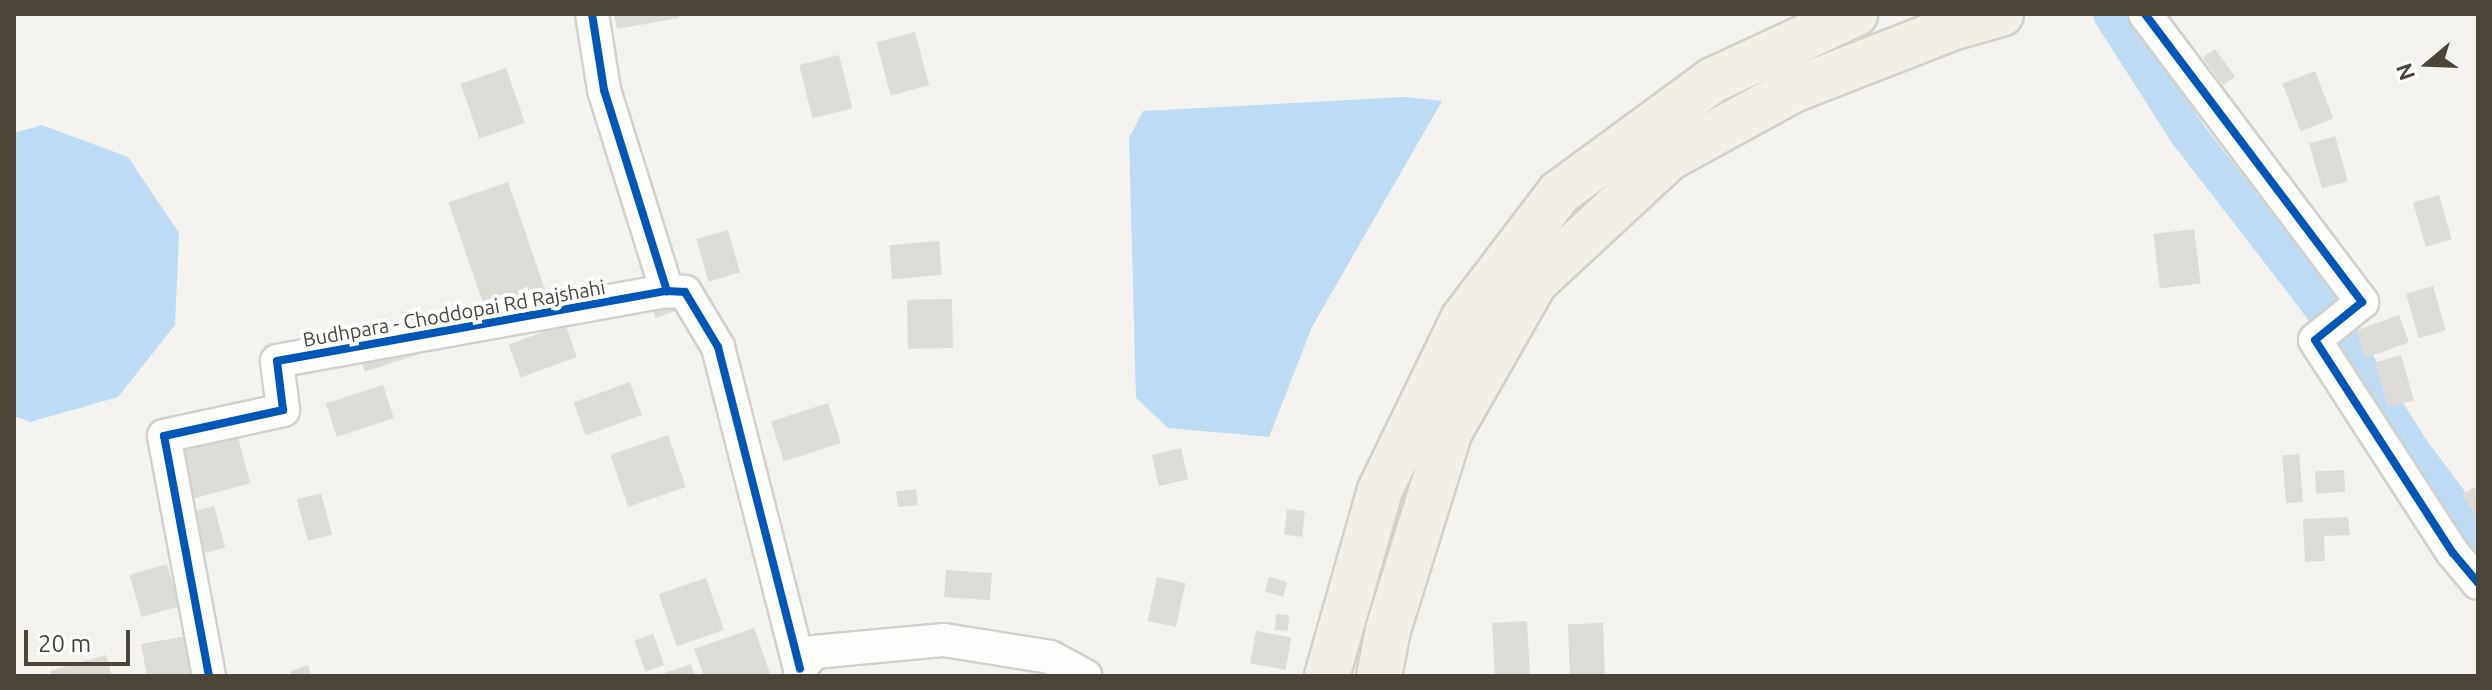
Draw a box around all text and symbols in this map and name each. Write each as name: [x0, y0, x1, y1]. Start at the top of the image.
north arrow: [2388, 24, 2468, 104]
text: N: [2390, 60, 2419, 84]
street label: Budhpara - Choddopai Rd Rajshahi: [301, 275, 607, 351]
scale bar: [28, 614, 134, 664]
text: 20 m: [38, 630, 91, 657]

